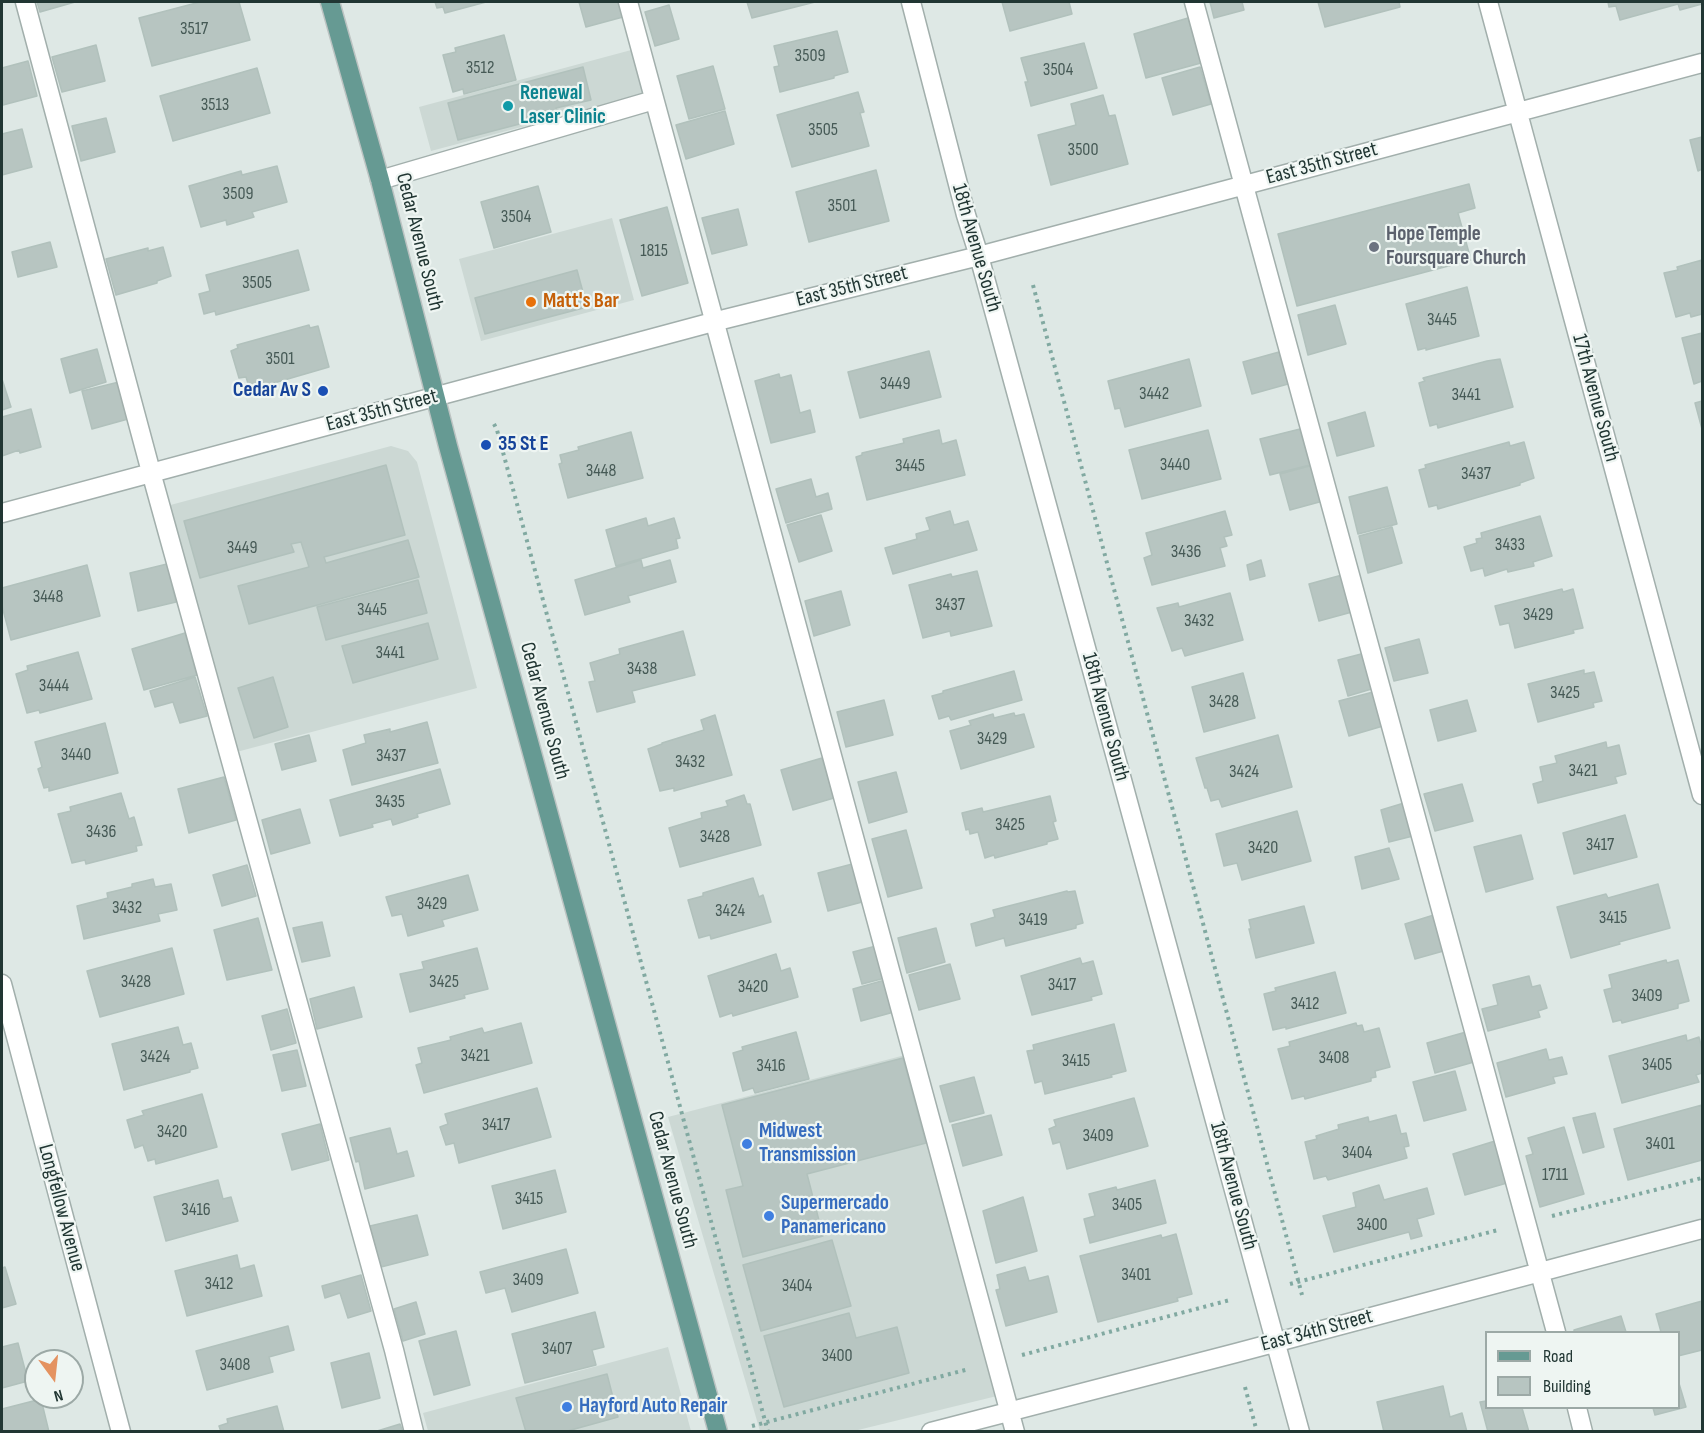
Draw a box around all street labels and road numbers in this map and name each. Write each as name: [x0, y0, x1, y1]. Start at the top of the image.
street label: East 35th Street: [1264, 137, 1380, 191]
street label: Cedar Avenue South: [390, 170, 448, 314]
street label: 18th Avenue South: [946, 181, 1006, 315]
street label: East 35th Street: [794, 261, 910, 313]
street label: 17th Avenue South: [1566, 331, 1624, 465]
street label: East 35th Street: [324, 384, 440, 438]
street label: Cedar Avenue South: [514, 640, 574, 782]
street label: 18th Avenue South: [1076, 650, 1134, 784]
street label: Cedar Avenue South: [642, 1109, 702, 1251]
street label: 18th Avenue South: [1204, 1119, 1262, 1253]
street label: Longfellow Avenue: [32, 1142, 90, 1274]
street label: East 34th Street: [1259, 1304, 1375, 1358]

